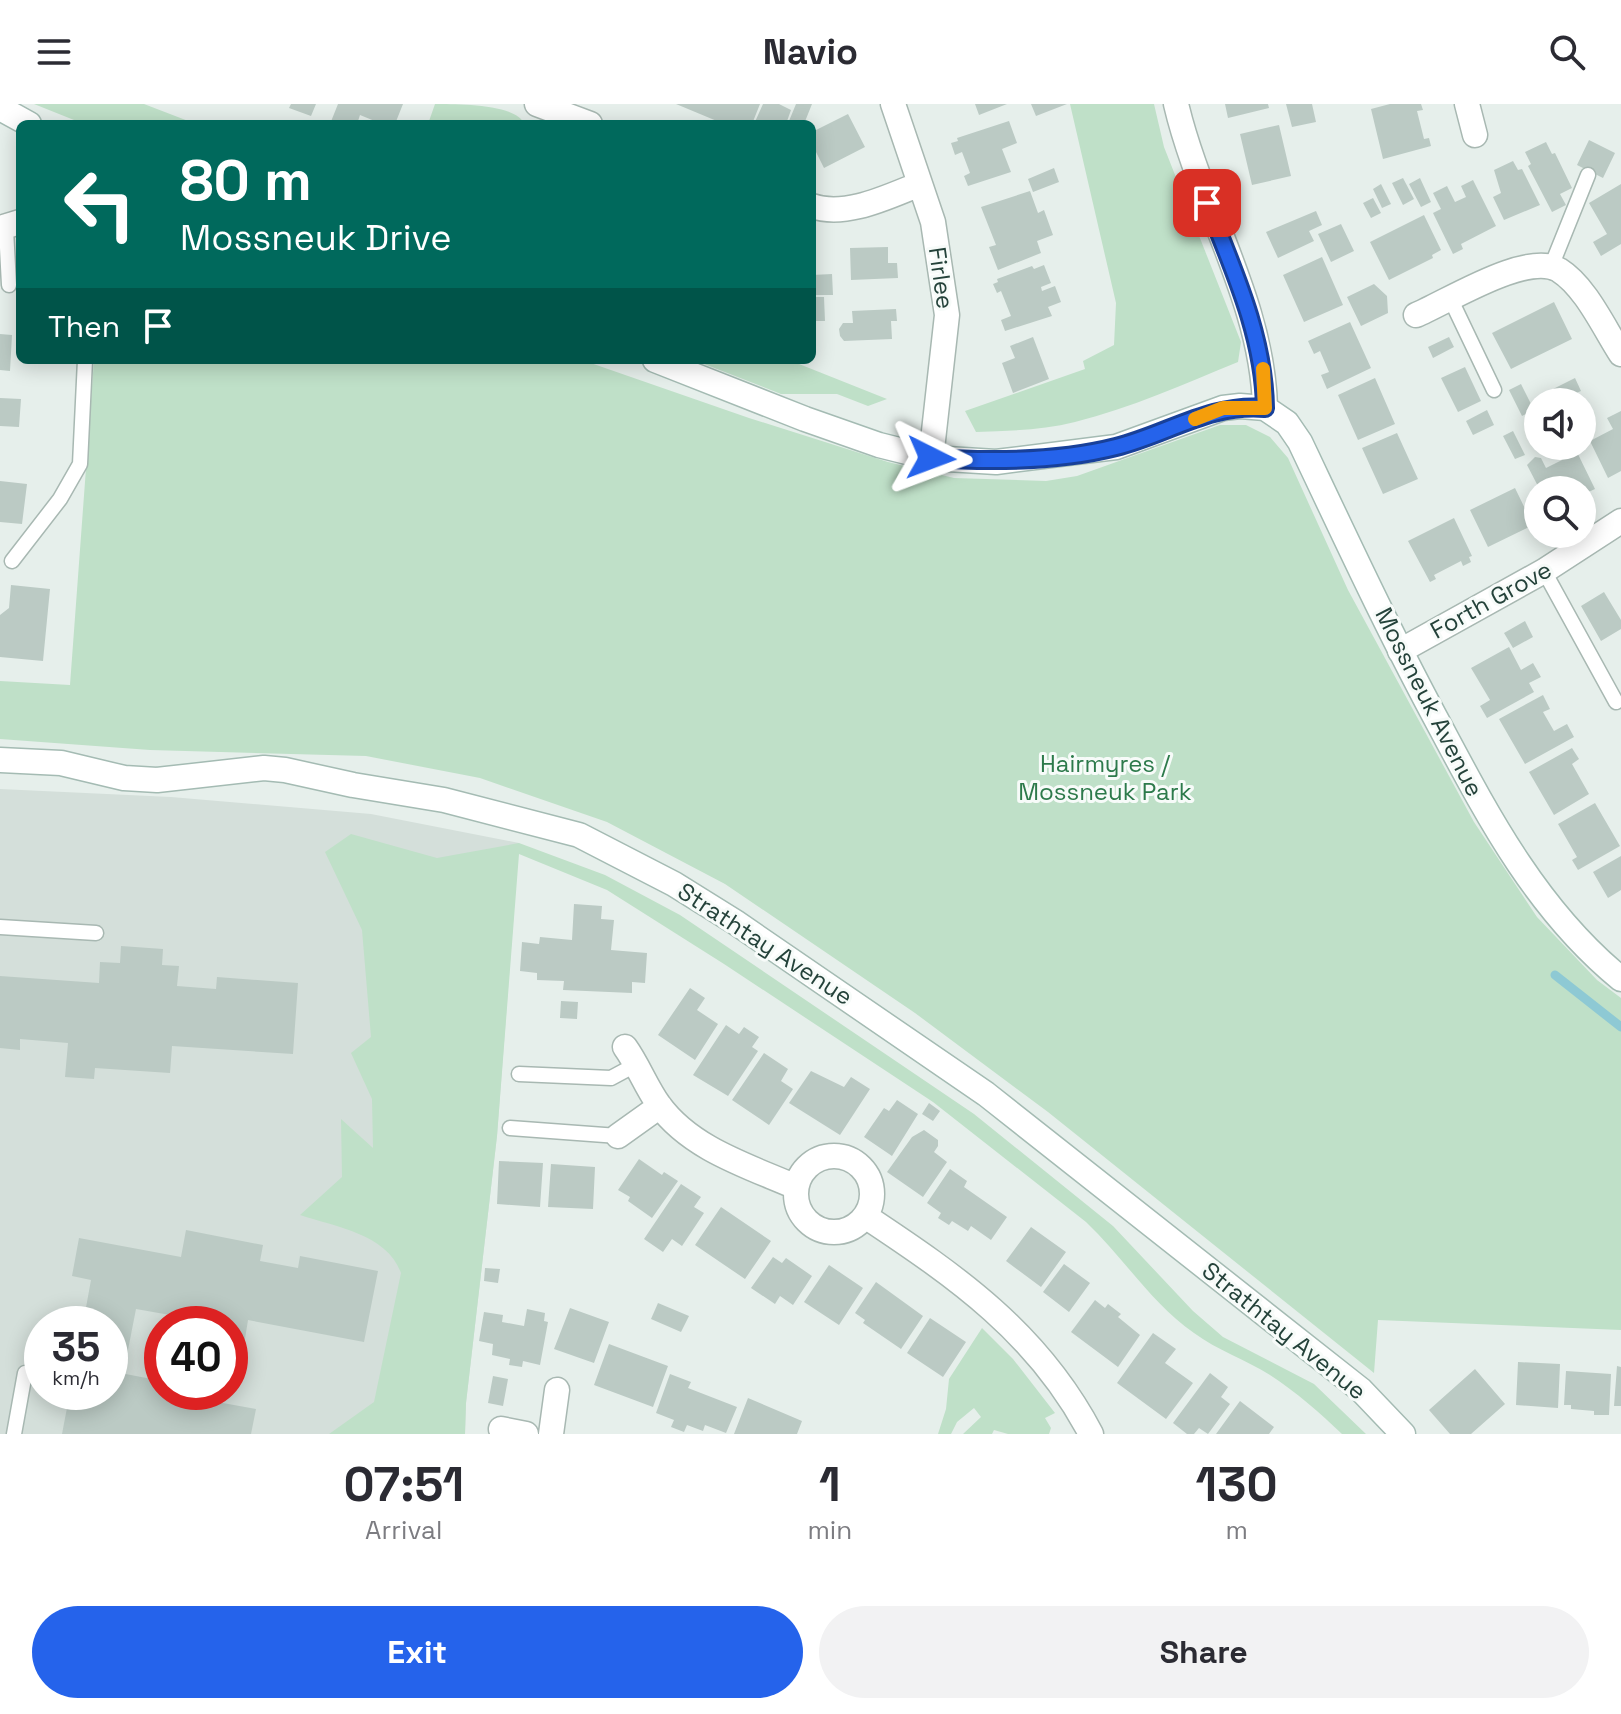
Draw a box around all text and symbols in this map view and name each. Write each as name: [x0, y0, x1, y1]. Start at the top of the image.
text: Navio: [763, 29, 858, 75]
icon: menu: [32, 30, 76, 74]
icon: search: [1545, 30, 1589, 74]
text: 80 m: [180, 145, 312, 216]
icon: left: [48, 152, 152, 256]
pin: [1173, 169, 1241, 237]
icon: arrive: [1185, 181, 1229, 225]
text: Mossneuk Drive: [180, 215, 452, 261]
street label: Firlee: [922, 245, 961, 311]
icon: arrive: [136, 304, 180, 348]
text: Then: [48, 307, 120, 346]
map controls: [1524, 388, 1596, 548]
button: sound: [1524, 388, 1596, 460]
position arrow: [889, 416, 973, 500]
button: search: [1524, 476, 1596, 548]
street label: Forth Grove: [1425, 554, 1557, 646]
street label: Mossneuk Avenue: [1368, 602, 1490, 801]
park label: Hairmyres / Mossneuk Park: [1018, 748, 1192, 807]
street label: Strathtay Avenue: [672, 875, 859, 1012]
street label: Strathtay Avenue: [1196, 1255, 1373, 1406]
speed limit sign: 40: [144, 1306, 248, 1410]
text: 35: [52, 1322, 100, 1373]
text: km/h: [52, 1365, 100, 1391]
text: 07:51: [343, 1454, 464, 1515]
text: 1: [819, 1454, 841, 1515]
text: 130: [1196, 1454, 1278, 1515]
text: Arrival: [365, 1513, 442, 1547]
text: min: [808, 1513, 852, 1547]
text: m: [1225, 1513, 1248, 1547]
button: Exit: [32, 1606, 803, 1698]
button: Share: [819, 1606, 1589, 1698]

